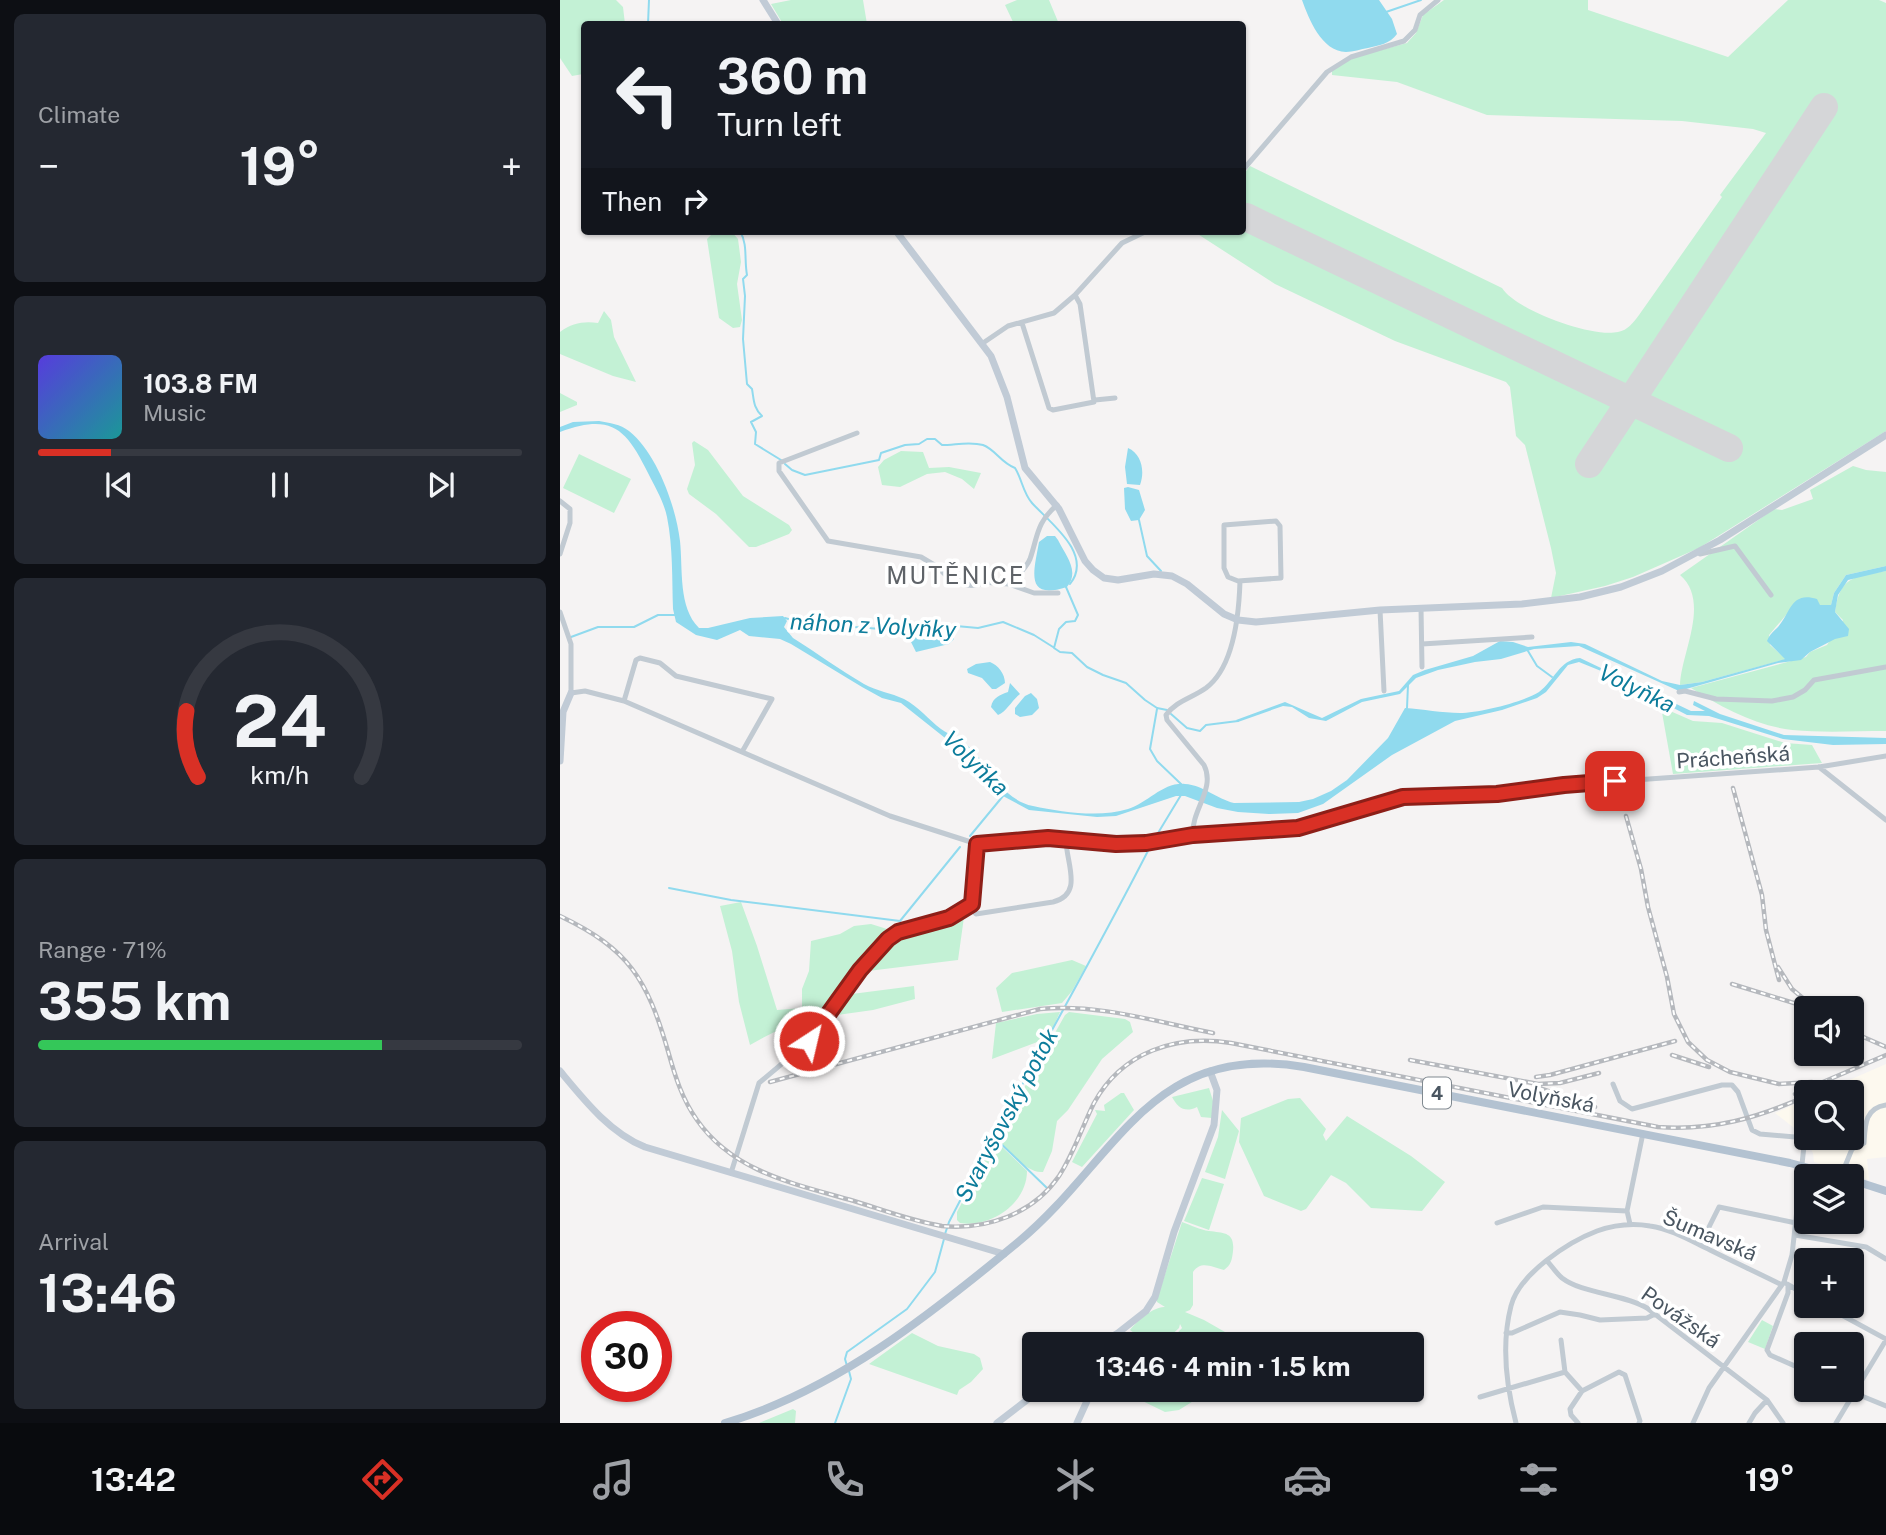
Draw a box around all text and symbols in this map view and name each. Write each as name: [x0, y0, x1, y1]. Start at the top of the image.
text: 360 m: [717, 47, 868, 105]
icon: left: [602, 49, 693, 140]
text: Climate: [38, 101, 120, 128]
text: Turn left: [717, 106, 842, 143]
text: 19°: [239, 136, 321, 197]
text: −: [38, 144, 59, 189]
text: +: [501, 144, 522, 189]
icon: right: [676, 182, 714, 220]
text: Then: [602, 186, 662, 217]
text: 103.8 FM: [143, 368, 258, 399]
text: Music: [143, 399, 207, 426]
icon: previous: [100, 466, 138, 504]
icon: pause: [261, 466, 299, 504]
icon: next: [422, 466, 460, 504]
district label: MUTĚNICE: [886, 561, 1026, 589]
water label: náhon z Volyňky: [789, 607, 958, 643]
water label: Volyňka: [1595, 658, 1679, 718]
text: 24: [233, 679, 327, 764]
water label: Volyňka: [937, 725, 1015, 801]
street label: Prácheňská: [1675, 741, 1791, 773]
pin: [1585, 751, 1645, 811]
text: km/h: [251, 760, 309, 790]
icon: arrive: [1596, 762, 1634, 800]
text: Range · 71%: [38, 936, 167, 963]
text: 355 km: [38, 971, 231, 1032]
map controls: [1794, 996, 1864, 1402]
button: sound: [1794, 996, 1864, 1066]
position arrow: [772, 1004, 846, 1078]
water label: Svaryšovský potok: [949, 1023, 1063, 1206]
street label: Volyňská: [1505, 1076, 1597, 1118]
road number: 4: [1423, 1078, 1451, 1108]
button: search: [1794, 1080, 1864, 1150]
button: layers: [1794, 1164, 1864, 1234]
street label: Šumavská: [1659, 1204, 1761, 1266]
text: Arrival: [38, 1228, 109, 1255]
button: +: [1794, 1248, 1864, 1318]
text: 13:46: [38, 1263, 177, 1324]
street label: Povážská: [1637, 1281, 1725, 1353]
speed limit sign: 30: [581, 1311, 672, 1402]
button: −: [1794, 1332, 1864, 1402]
text: 13:46 · 4 min · 1.5 km: [1096, 1351, 1350, 1382]
icon: directions: [358, 1455, 407, 1504]
icon: music: [589, 1455, 638, 1504]
icon: phone: [820, 1455, 869, 1504]
icon: climate: [1051, 1455, 1100, 1504]
icon: car: [1283, 1455, 1332, 1504]
icon: filters: [1514, 1455, 1563, 1504]
text: 13:42: [91, 1461, 176, 1498]
text: 19°: [1745, 1461, 1795, 1498]

